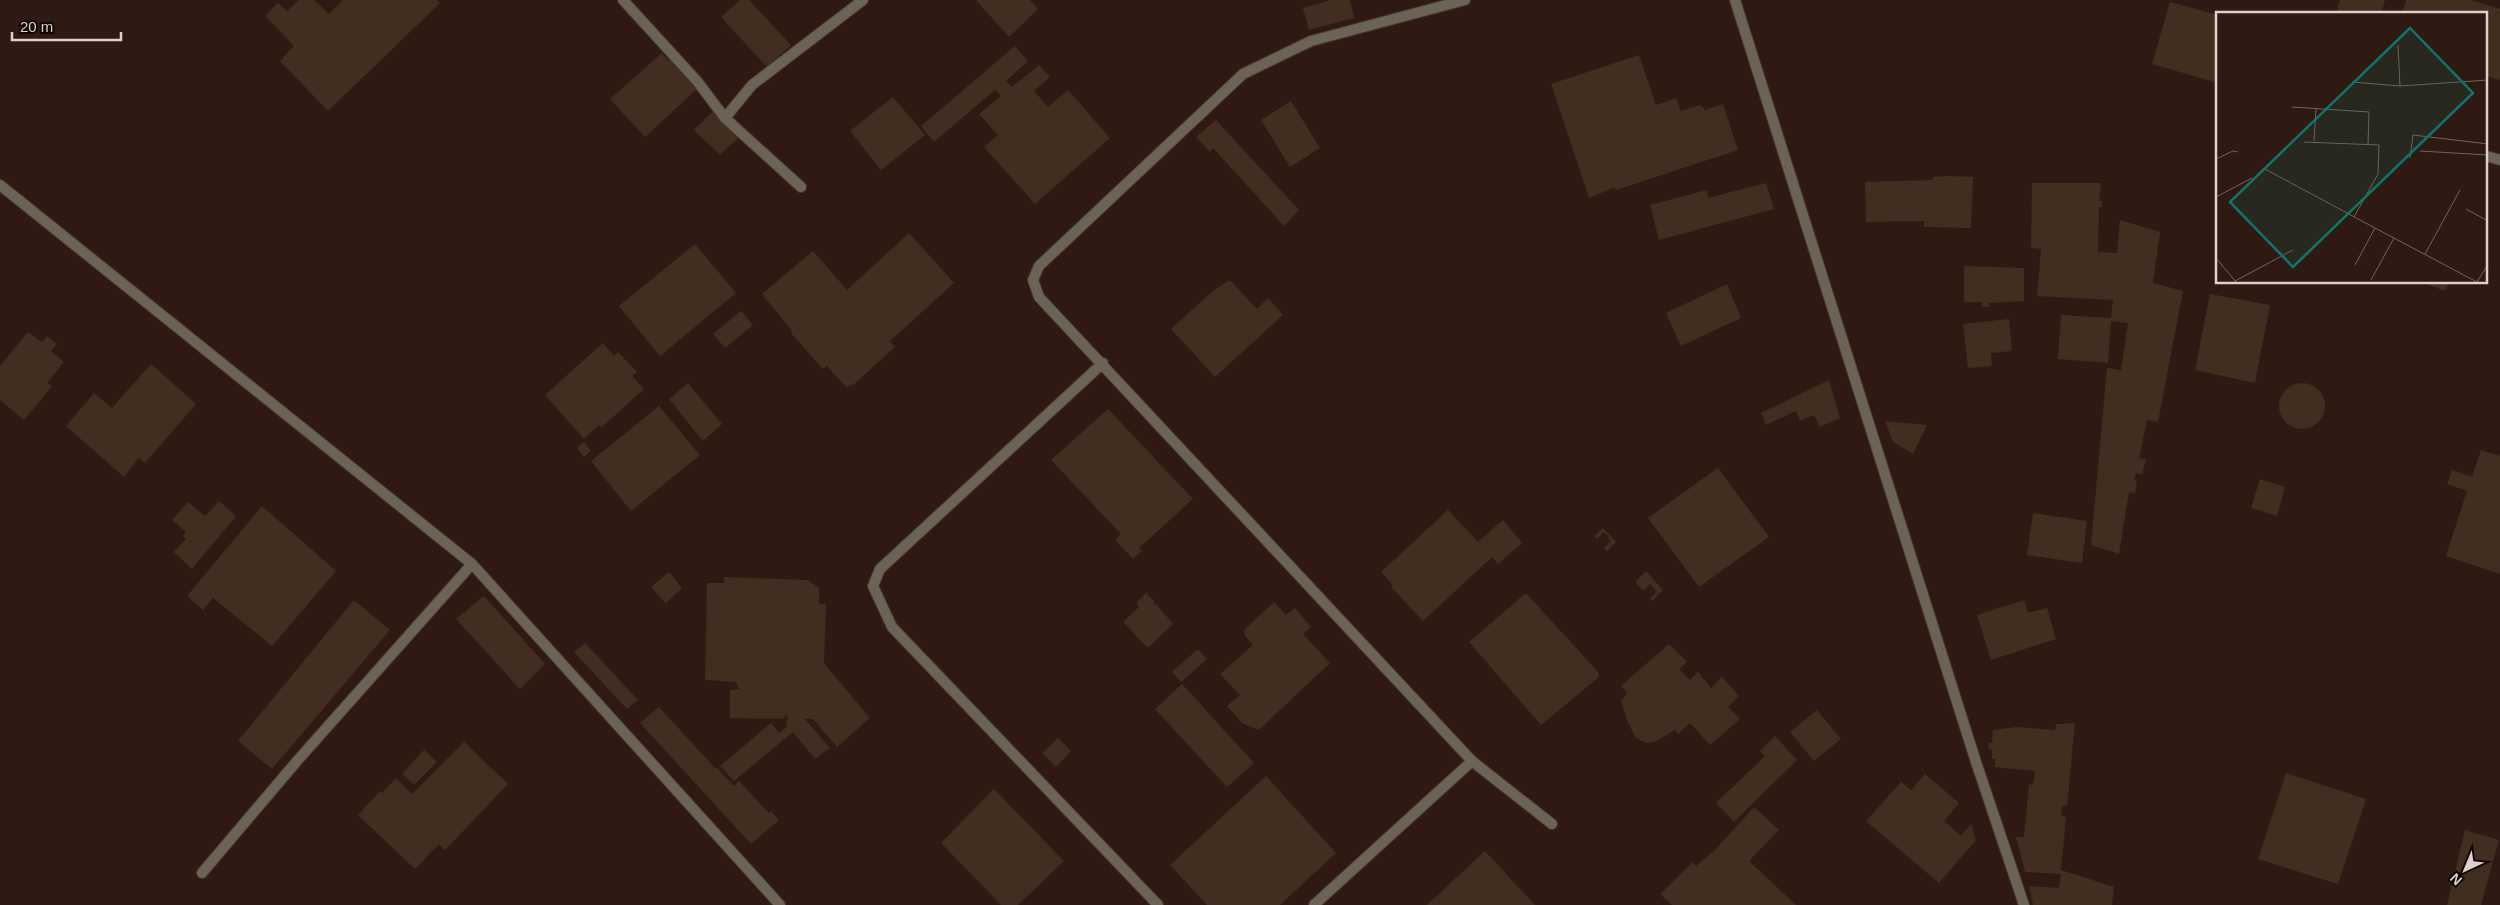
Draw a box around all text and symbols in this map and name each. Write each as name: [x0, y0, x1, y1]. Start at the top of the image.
scale bar: [12, 10, 121, 42]
inset map: [2216, 12, 2488, 284]
text: 20 m: [20, 18, 53, 35]
north arrow: [2440, 845, 2490, 895]
text: N: [2447, 870, 2465, 889]

